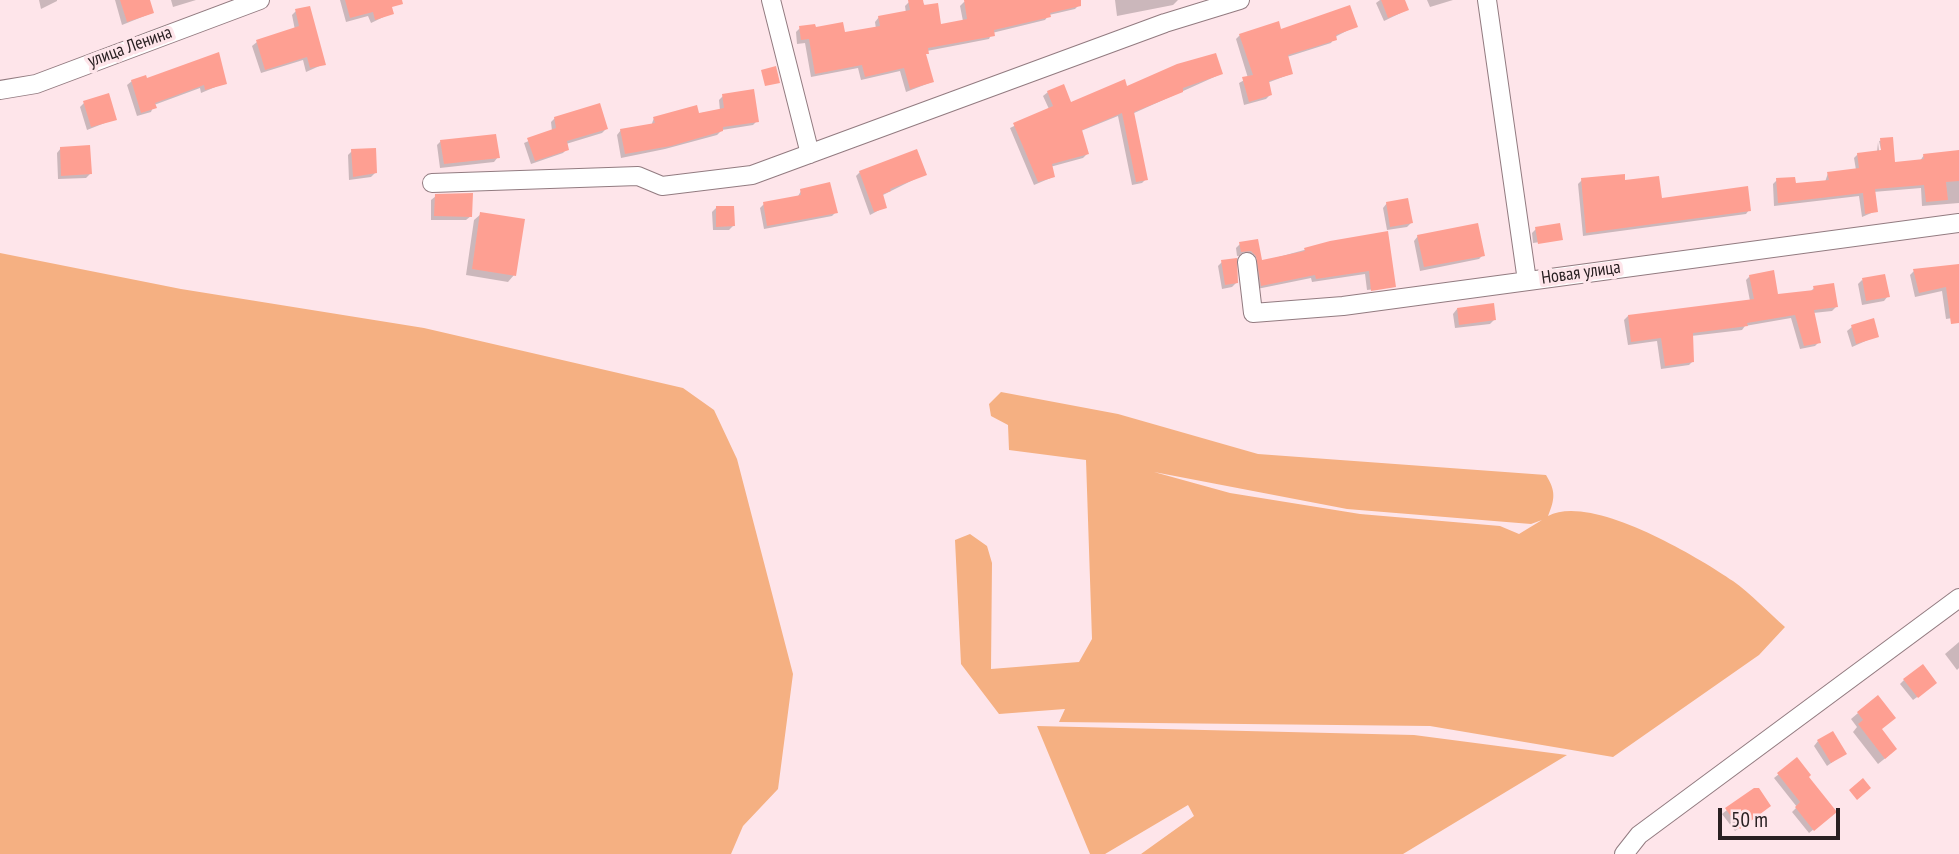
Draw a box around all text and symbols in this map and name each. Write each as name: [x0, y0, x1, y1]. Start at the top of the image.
street label: улица Ленина: [85, 22, 175, 72]
street label: Новая улица: [1540, 257, 1622, 289]
scale bar: [1721, 794, 1843, 838]
text: 50 m: [1731, 806, 1768, 833]

